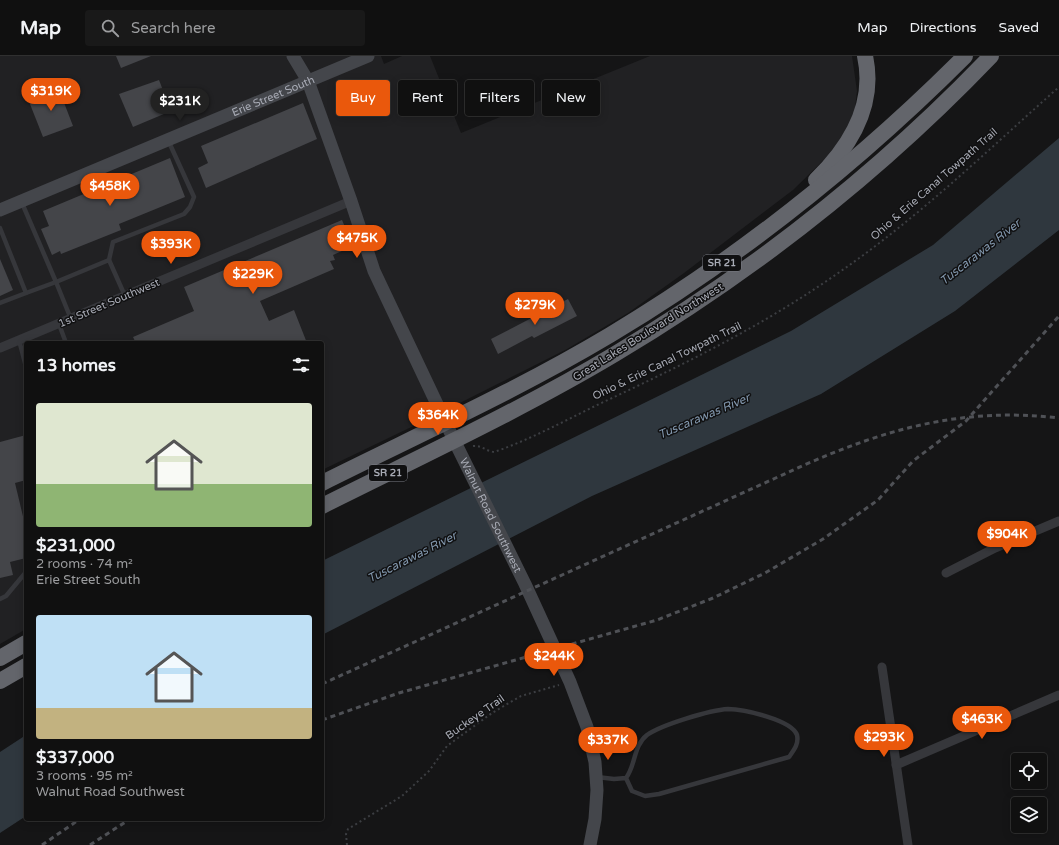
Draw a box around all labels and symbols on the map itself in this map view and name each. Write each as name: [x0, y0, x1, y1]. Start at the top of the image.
street label: Erie Street South: [230, 73, 316, 119]
pin: $319K: [23, 78, 79, 112]
pin: $231K: [152, 88, 208, 122]
street label: Ohio & Erie Canal Towpath Trail: [868, 125, 1000, 243]
pin: $458K: [82, 173, 138, 207]
water label: Tuscarawas River: [937, 215, 1024, 288]
pin: $475K: [329, 225, 385, 259]
pin: $393K: [143, 231, 199, 265]
road number: SR 21: [703, 255, 741, 271]
pin: $229K: [225, 261, 281, 295]
street label: 1st Street Southwest: [56, 276, 162, 330]
street label: Great Lakes Boulevard Northwest: [570, 280, 726, 384]
pin: $279K: [507, 292, 563, 326]
street label: Ohio & Erie Canal Towpath Trail: [590, 319, 744, 403]
water label: Tuscarawas River: [656, 390, 753, 442]
pin: $364K: [410, 402, 466, 436]
street label: Walnut Road Southwest: [457, 456, 525, 574]
road number: SR 21: [369, 465, 407, 481]
pin: $904K: [979, 521, 1035, 555]
water label: Tuscarawas River: [365, 528, 460, 586]
pin: $244K: [526, 643, 582, 677]
street label: Buckeye Trail: [443, 692, 507, 742]
pin: $463K: [954, 706, 1010, 740]
pin: $293K: [856, 724, 912, 758]
pin: $337K: [580, 727, 636, 761]

